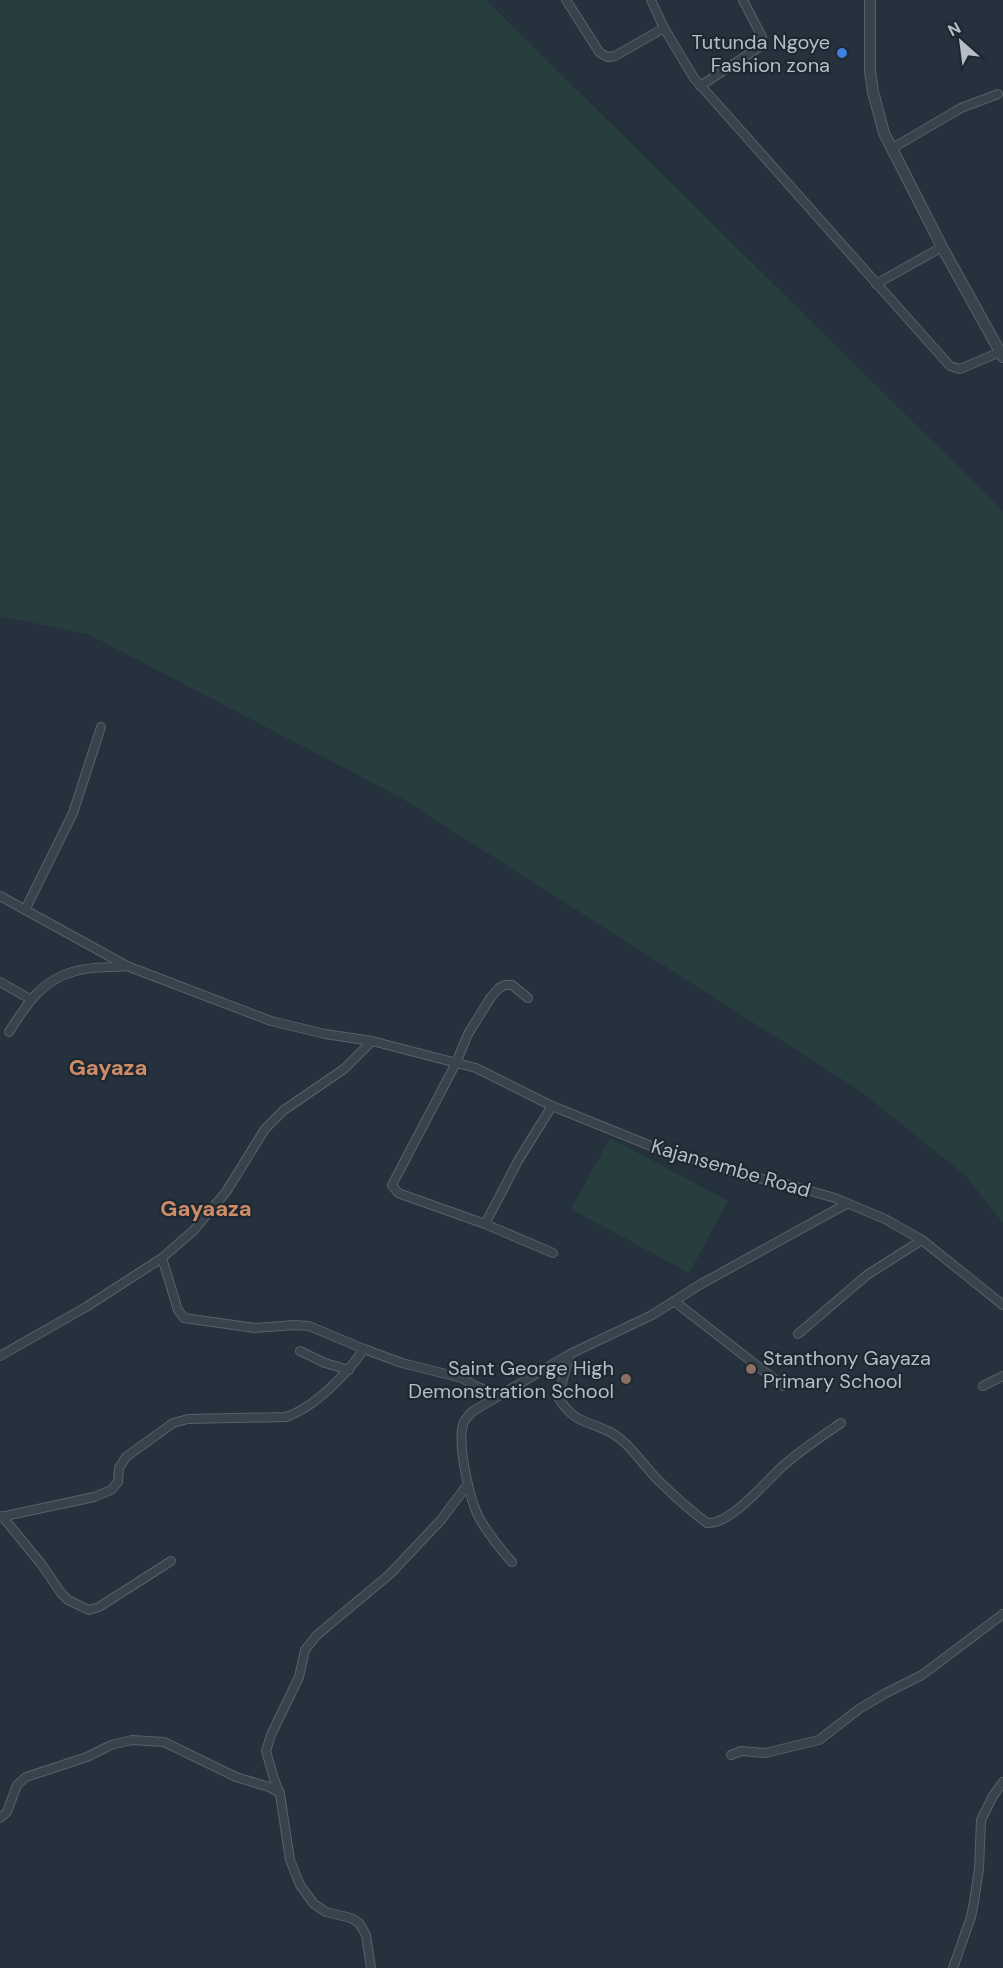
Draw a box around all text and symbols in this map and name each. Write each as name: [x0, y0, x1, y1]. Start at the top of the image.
north arrow: [931, 12, 991, 72]
text: N: [944, 17, 964, 41]
place label: Tutunda Ngoye Fashion zona: [692, 29, 830, 78]
marker: Tutunda Ngoye Fashion zona: [835, 46, 849, 60]
district label: Gayaza: [69, 1053, 147, 1082]
street label: Kajansembe Road: [648, 1133, 814, 1203]
district label: Gayaaza: [160, 1194, 252, 1223]
place label: Stanthony Gayaza Primary School: [763, 1345, 931, 1394]
place label: Saint George High Demonstration School: [408, 1355, 614, 1404]
marker: Stanthony Gayaza Primary School: [744, 1362, 758, 1376]
marker: Saint George High Demonstration School: [619, 1372, 633, 1386]

